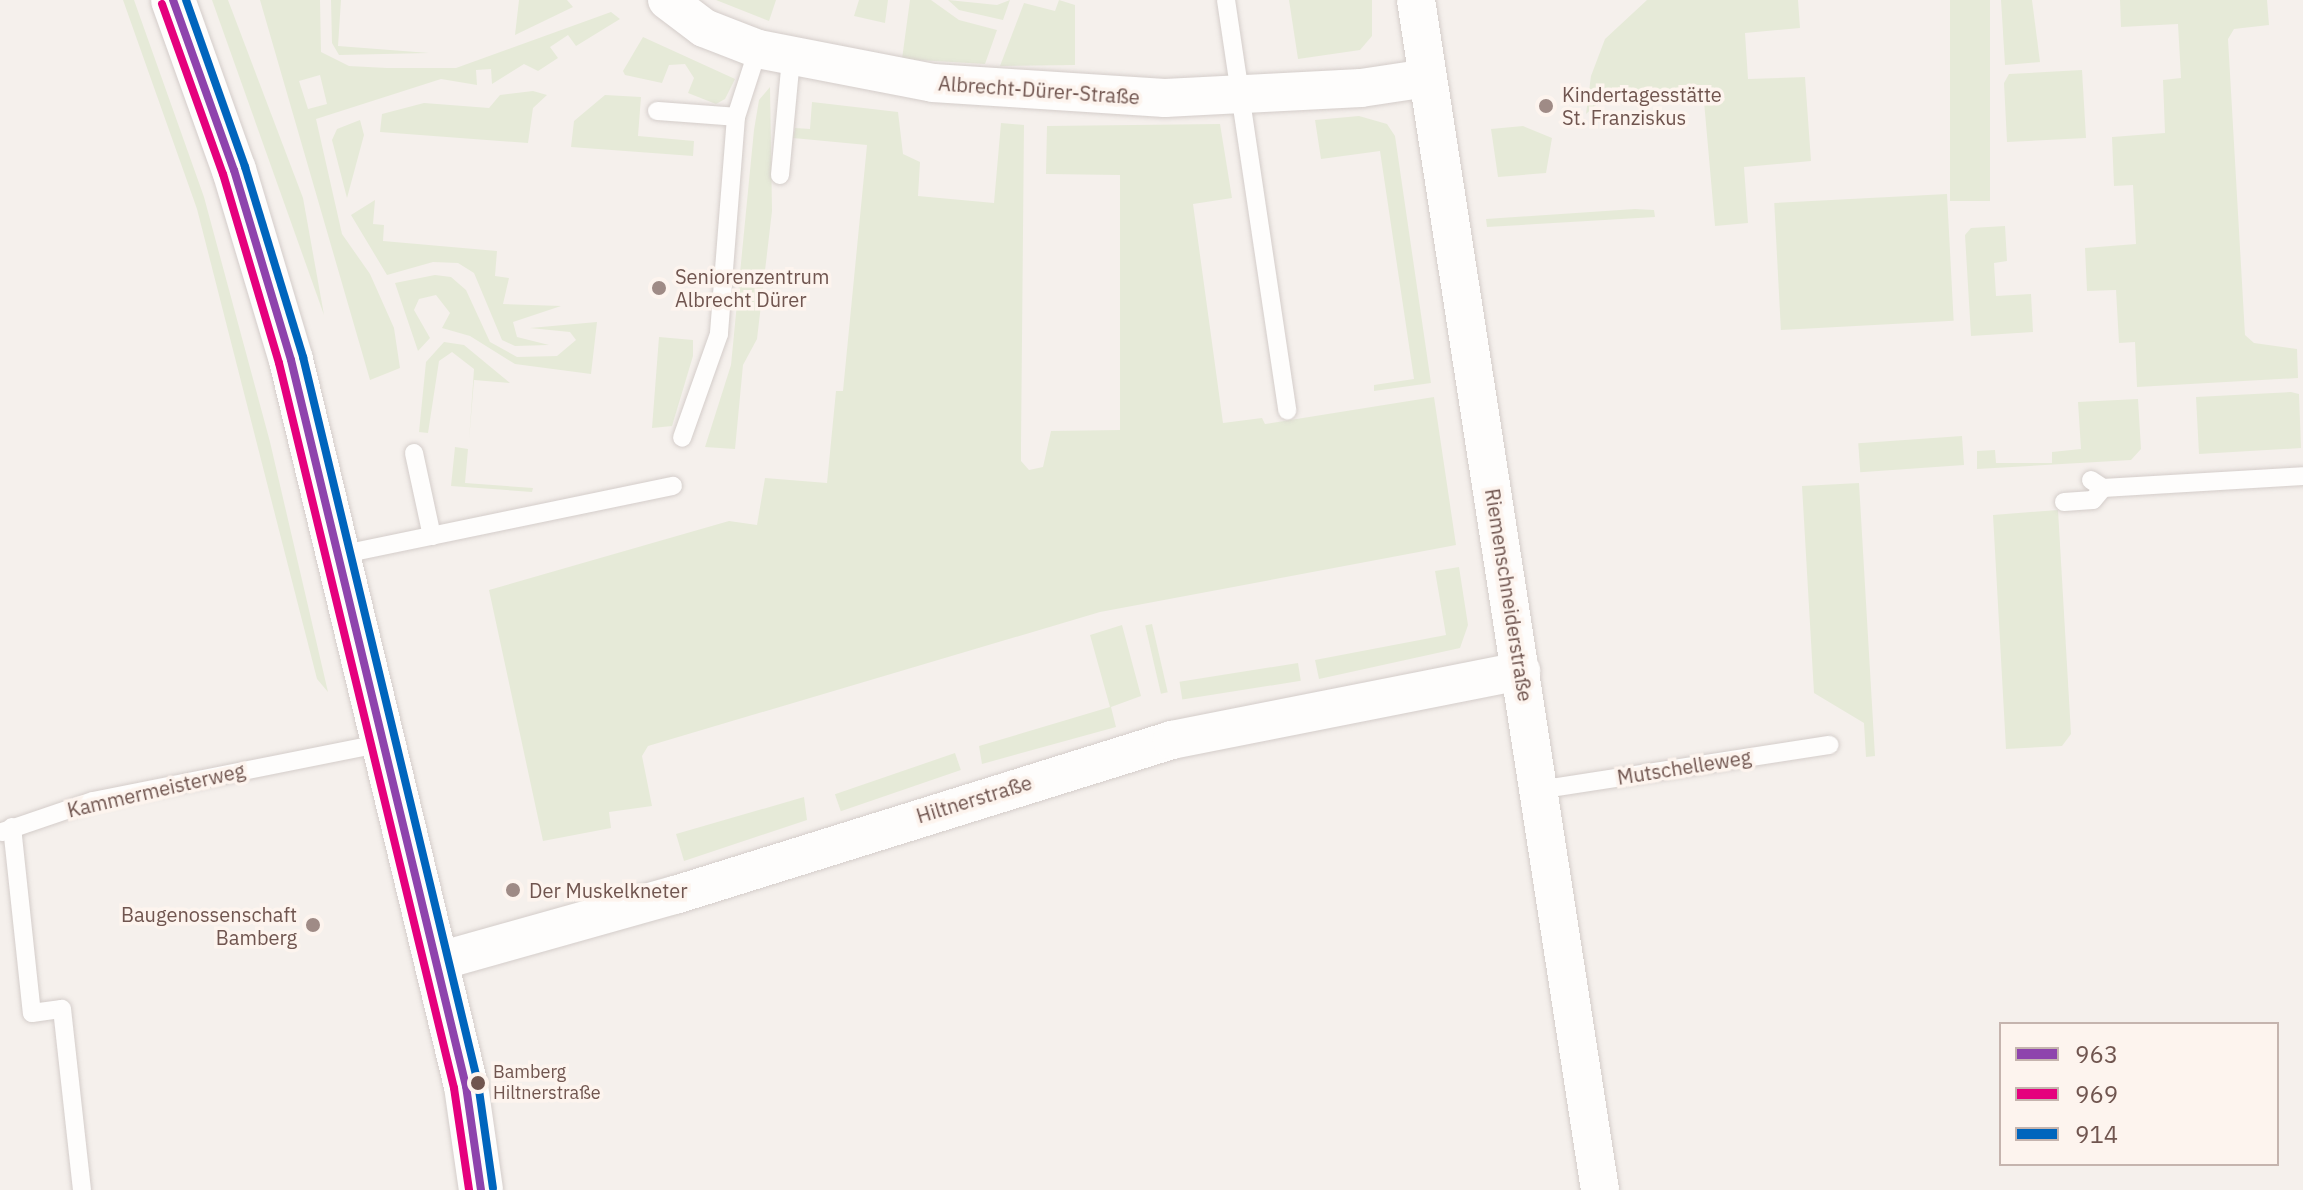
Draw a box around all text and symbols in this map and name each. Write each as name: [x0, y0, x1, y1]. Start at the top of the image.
street label: Albrecht-Dürer-Straße: [937, 71, 1141, 109]
place label: Kindertagesstätte St. Franziskus: [1562, 82, 1722, 129]
marker: Kindertagesstätte St. Franziskus: [1537, 97, 1555, 115]
place label: Seniorenzentrum Albrecht Dürer: [675, 264, 829, 311]
marker: Seniorenzentrum Albrecht Dürer: [650, 279, 668, 297]
street label: Riemenschneiderstraße: [1480, 487, 1538, 703]
street label: Mutschelleweg: [1615, 745, 1753, 789]
street label: Kammermeisterweg: [65, 758, 247, 822]
street label: Hiltnerstraße: [913, 770, 1035, 828]
place label: Der Muskelkneter: [529, 878, 688, 902]
marker: Der Muskelkneter: [504, 881, 522, 899]
place label: Baugenossenschaft Bamberg: [121, 902, 297, 949]
marker: Baugenossenschaft Bamberg: [304, 916, 322, 934]
legend: [1999, 1022, 2279, 1166]
text: 963: [2075, 1038, 2118, 1070]
place label: Bamberg Hiltnerstraße: [493, 1062, 601, 1104]
marker: Bamberg Hiltnerstraße: [470, 1075, 486, 1091]
text: 969: [2075, 1078, 2118, 1110]
text: 914: [2075, 1118, 2118, 1150]

